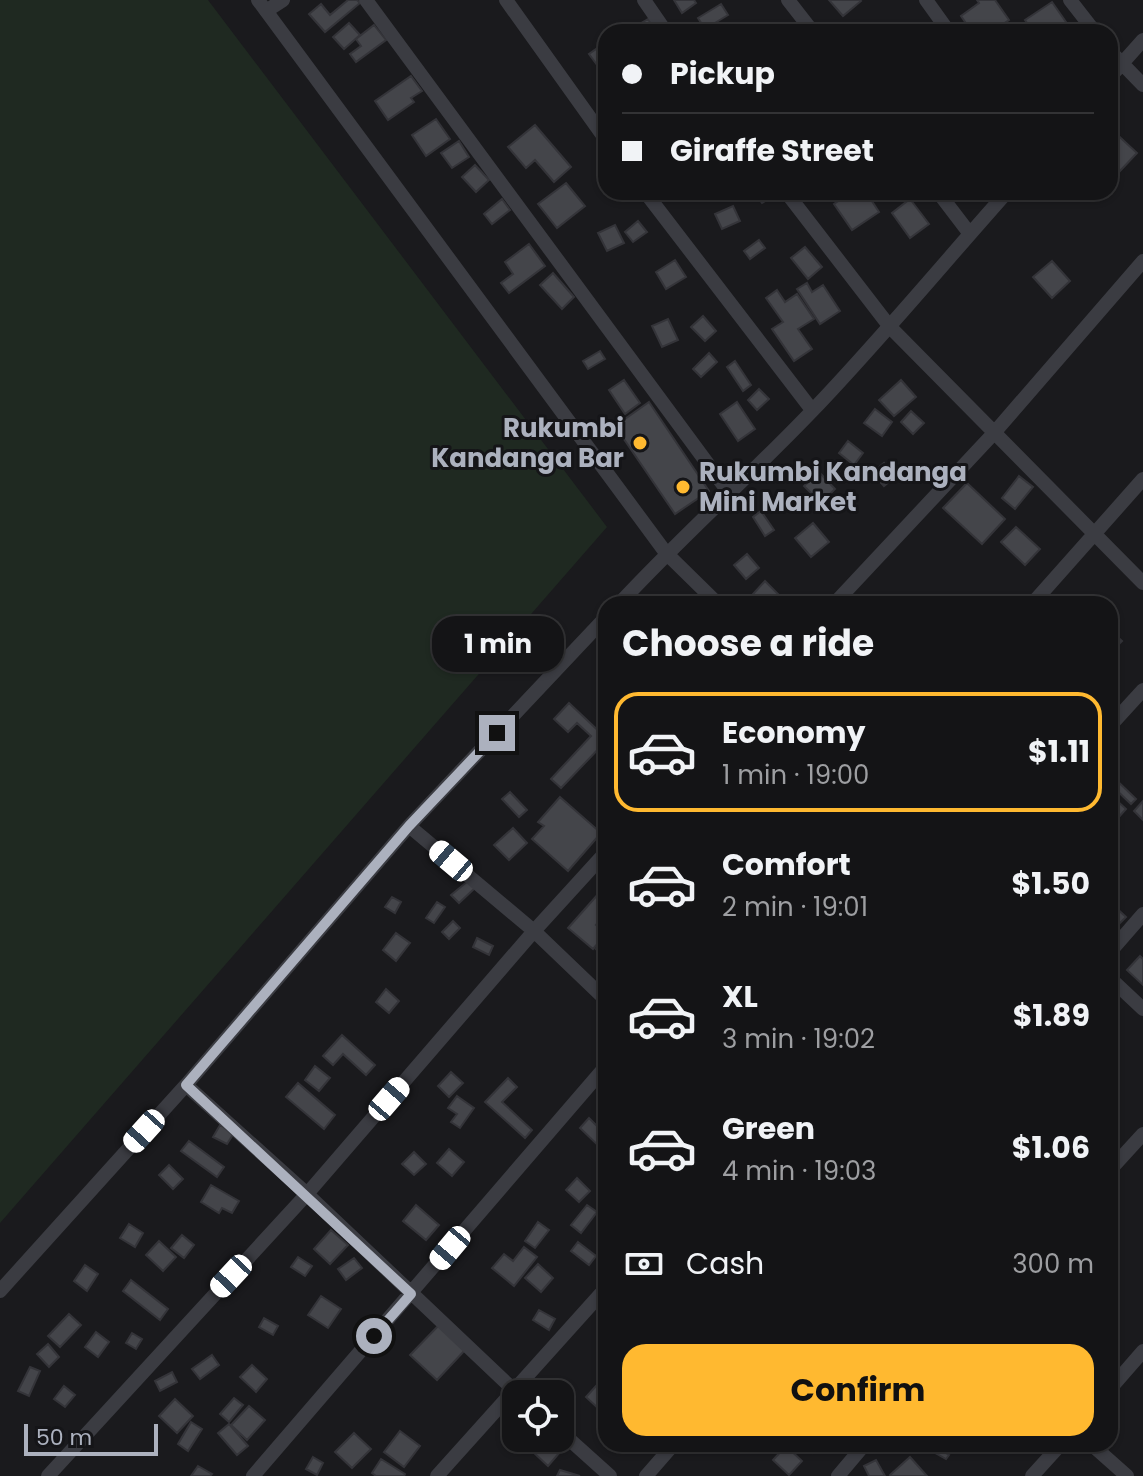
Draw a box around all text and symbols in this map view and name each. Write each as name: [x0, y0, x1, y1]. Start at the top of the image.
text: Pickup: [670, 52, 775, 95]
text: Giraffe Street: [670, 129, 874, 172]
place label: Rukumbi Kandanga Bar: [431, 410, 624, 476]
marker: Rukumbi Kandanga Bar: [631, 434, 649, 452]
place label: Rukumbi Kandanga Mini Market: [699, 454, 967, 520]
marker: Rukumbi Kandanga Mini Market: [674, 478, 692, 496]
callout: 1 min: [431, 617, 563, 673]
text: Choose a ride: [622, 618, 874, 669]
text: 1 min: [464, 626, 532, 662]
text: Economy: [722, 711, 866, 754]
route end: [479, 715, 515, 751]
icon: car: [626, 716, 698, 788]
text: $1.11: [1028, 730, 1090, 773]
text: 1 min · 19:00: [722, 757, 869, 793]
car: [425, 836, 477, 886]
text: Comfort: [722, 843, 851, 886]
icon: car: [626, 848, 698, 920]
text: $1.50: [1011, 862, 1090, 905]
text: 2 min · 19:01: [722, 889, 868, 925]
text: XL: [722, 975, 758, 1018]
icon: car: [626, 980, 698, 1052]
text: $1.89: [1013, 994, 1090, 1037]
text: 3 min · 19:02: [722, 1021, 875, 1057]
car: [364, 1073, 414, 1125]
car: [119, 1105, 169, 1157]
text: Green: [722, 1107, 815, 1150]
icon: car: [626, 1112, 698, 1184]
text: $1.06: [1012, 1126, 1090, 1169]
text: 4 min · 19:03: [722, 1153, 876, 1189]
car: [425, 1222, 475, 1274]
icon: cash: [622, 1242, 666, 1286]
text: Cash: [686, 1242, 764, 1285]
text: 300 m: [1012, 1246, 1094, 1282]
car: [206, 1250, 256, 1302]
route start: [356, 1318, 392, 1354]
button: Confirm: [622, 1344, 1094, 1436]
map controls: [502, 1380, 574, 1452]
button: locate: [502, 1380, 574, 1452]
scale bar: [24, 1420, 158, 1456]
text: 50 m: [36, 1422, 92, 1453]

